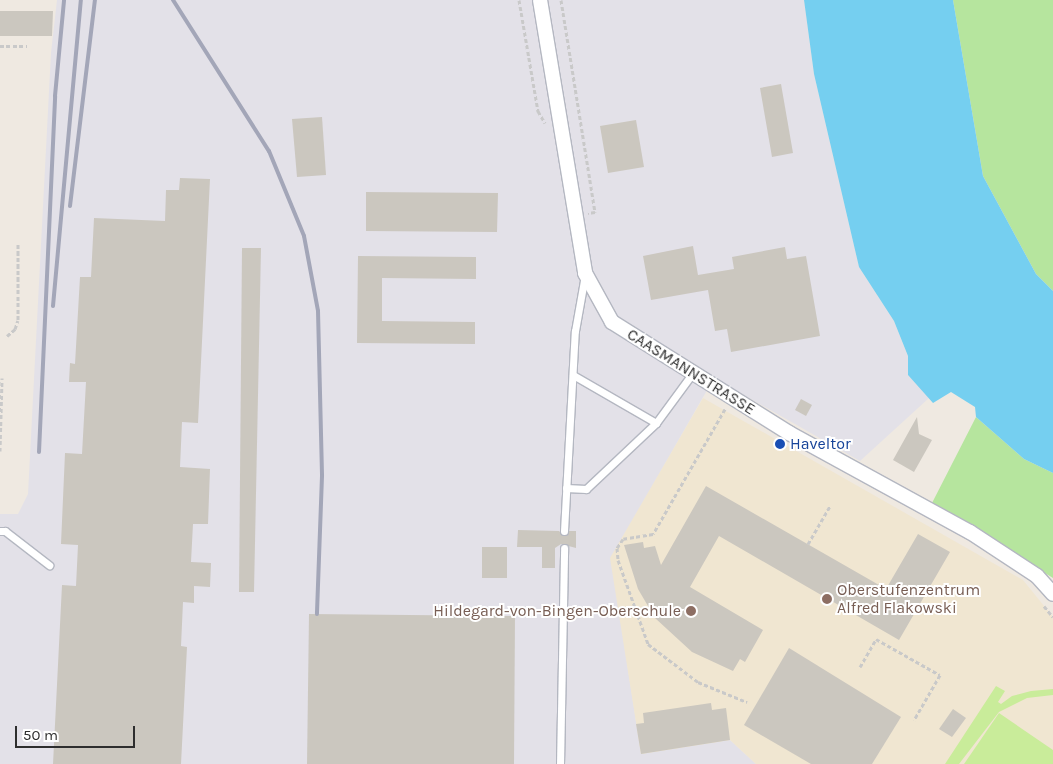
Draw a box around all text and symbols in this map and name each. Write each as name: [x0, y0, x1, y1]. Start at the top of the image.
street label: CAASMANNSTRASSE: [623, 325, 759, 419]
place label: Haveltor: [790, 434, 851, 454]
marker: Haveltor: [774, 438, 786, 450]
place label: Oberstufenzentrum Alfred Flakowski: [837, 580, 980, 618]
marker: Oberstufenzentrum Alfred Flakowski: [821, 593, 833, 605]
place label: Hildegard-von-Bingen-Oberschule: [433, 601, 681, 621]
marker: Hildegard-von-Bingen-Oberschule: [685, 605, 697, 617]
scale bar: [18, 716, 138, 748]
text: 50 m: [23, 726, 58, 744]

